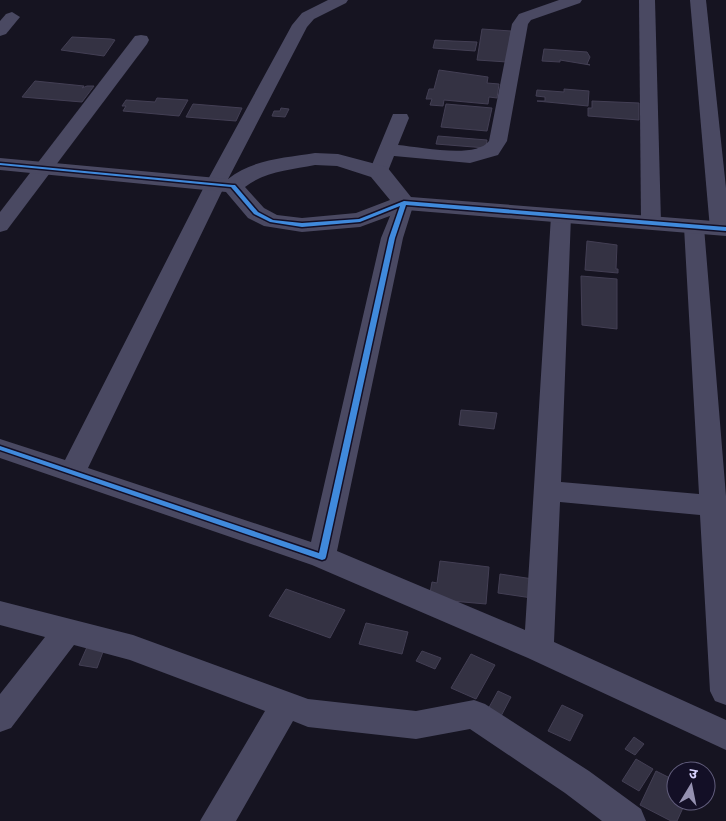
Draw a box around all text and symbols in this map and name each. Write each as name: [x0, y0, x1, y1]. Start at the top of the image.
north arrow: [666, 761, 716, 811]
text: उ: [688, 765, 699, 782]

